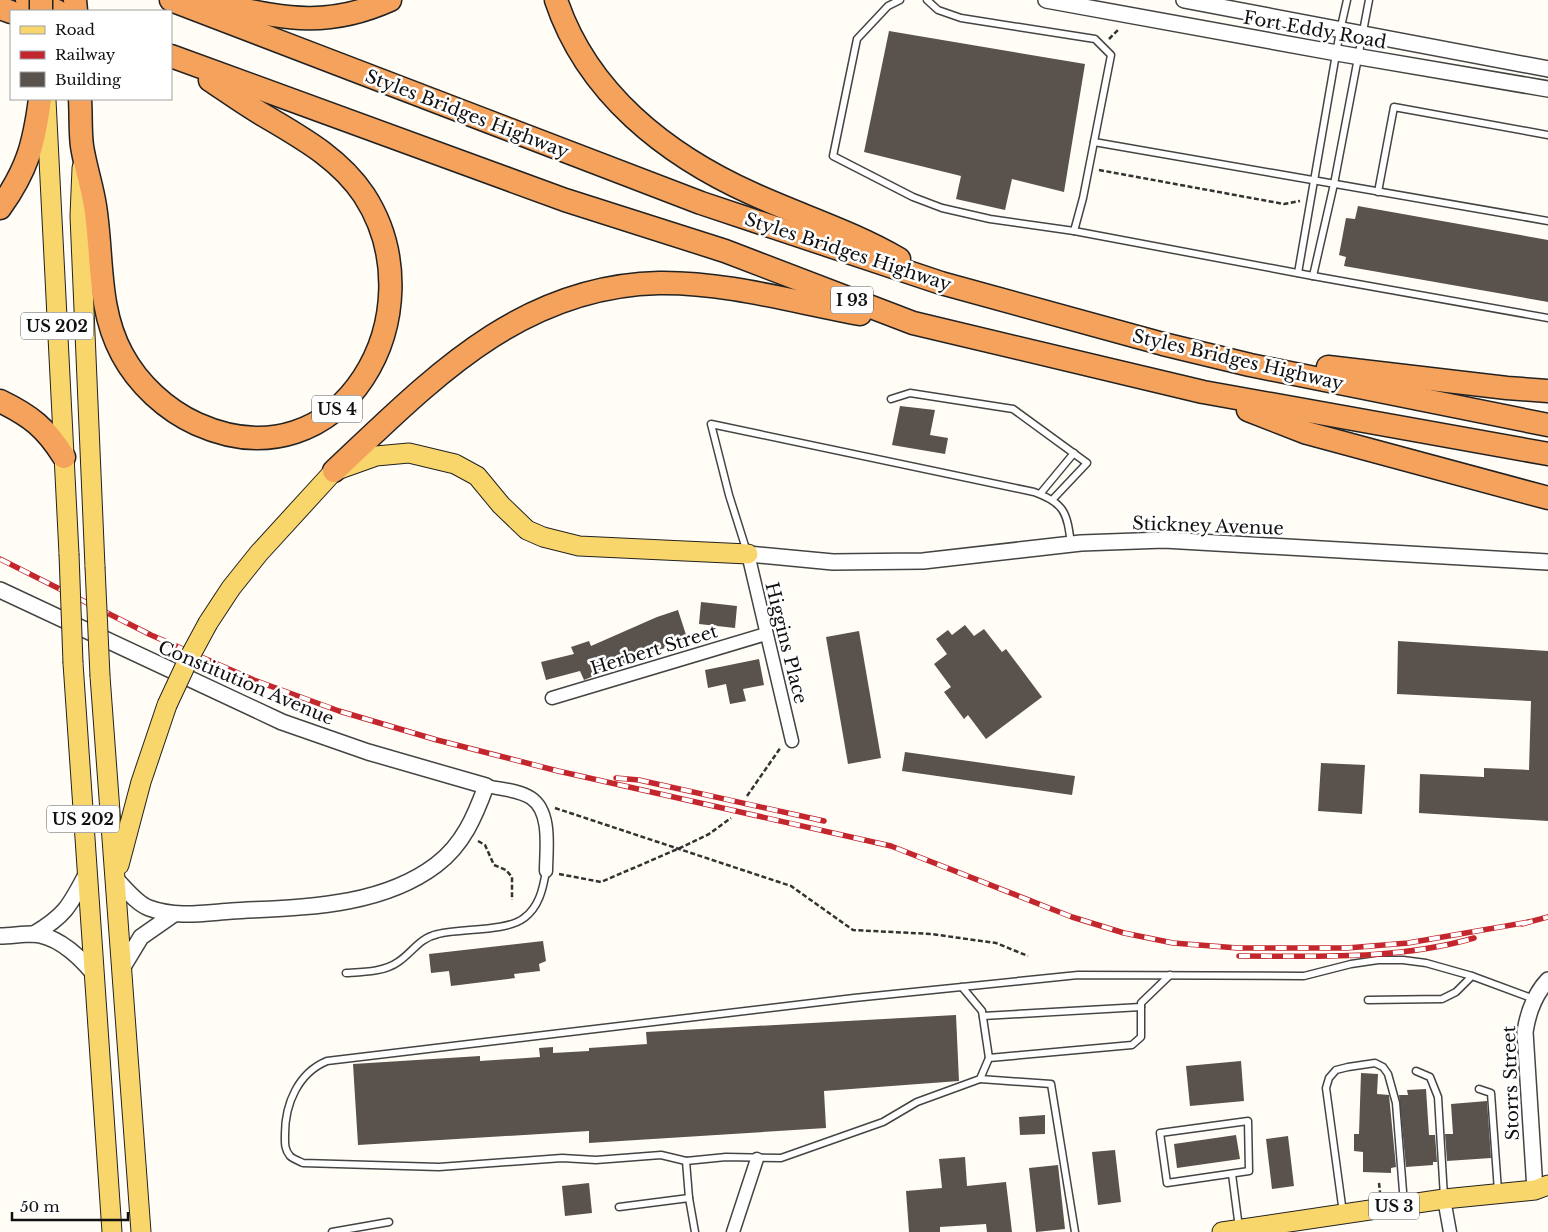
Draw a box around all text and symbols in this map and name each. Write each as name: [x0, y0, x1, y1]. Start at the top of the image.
street label: Fort Eddy Road: [1242, 7, 1388, 53]
legend: [10, 10, 172, 100]
text: Road: [55, 20, 95, 39]
text: Railway: [55, 45, 116, 64]
street label: Styles Bridges Highway: [362, 65, 572, 163]
text: Building: [55, 70, 122, 89]
street label: Styles Bridges Highway: [742, 208, 955, 296]
road number: I 93: [831, 286, 873, 314]
road number: US 202: [21, 312, 93, 340]
street label: Styles Bridges Highway: [1130, 325, 1346, 395]
road number: US 4: [312, 396, 362, 422]
street label: Stickney Avenue: [1132, 512, 1284, 540]
street label: Higgins Place: [760, 580, 812, 706]
street label: Herbert Street: [588, 620, 720, 680]
street label: Constitution Avenue: [155, 636, 337, 730]
road number: US 202: [47, 806, 119, 832]
street label: Storrs Street: [1498, 1025, 1524, 1141]
scale bar: [12, 1190, 129, 1222]
road number: US 3: [1369, 1192, 1419, 1220]
text: 50 m: [20, 1197, 60, 1216]

